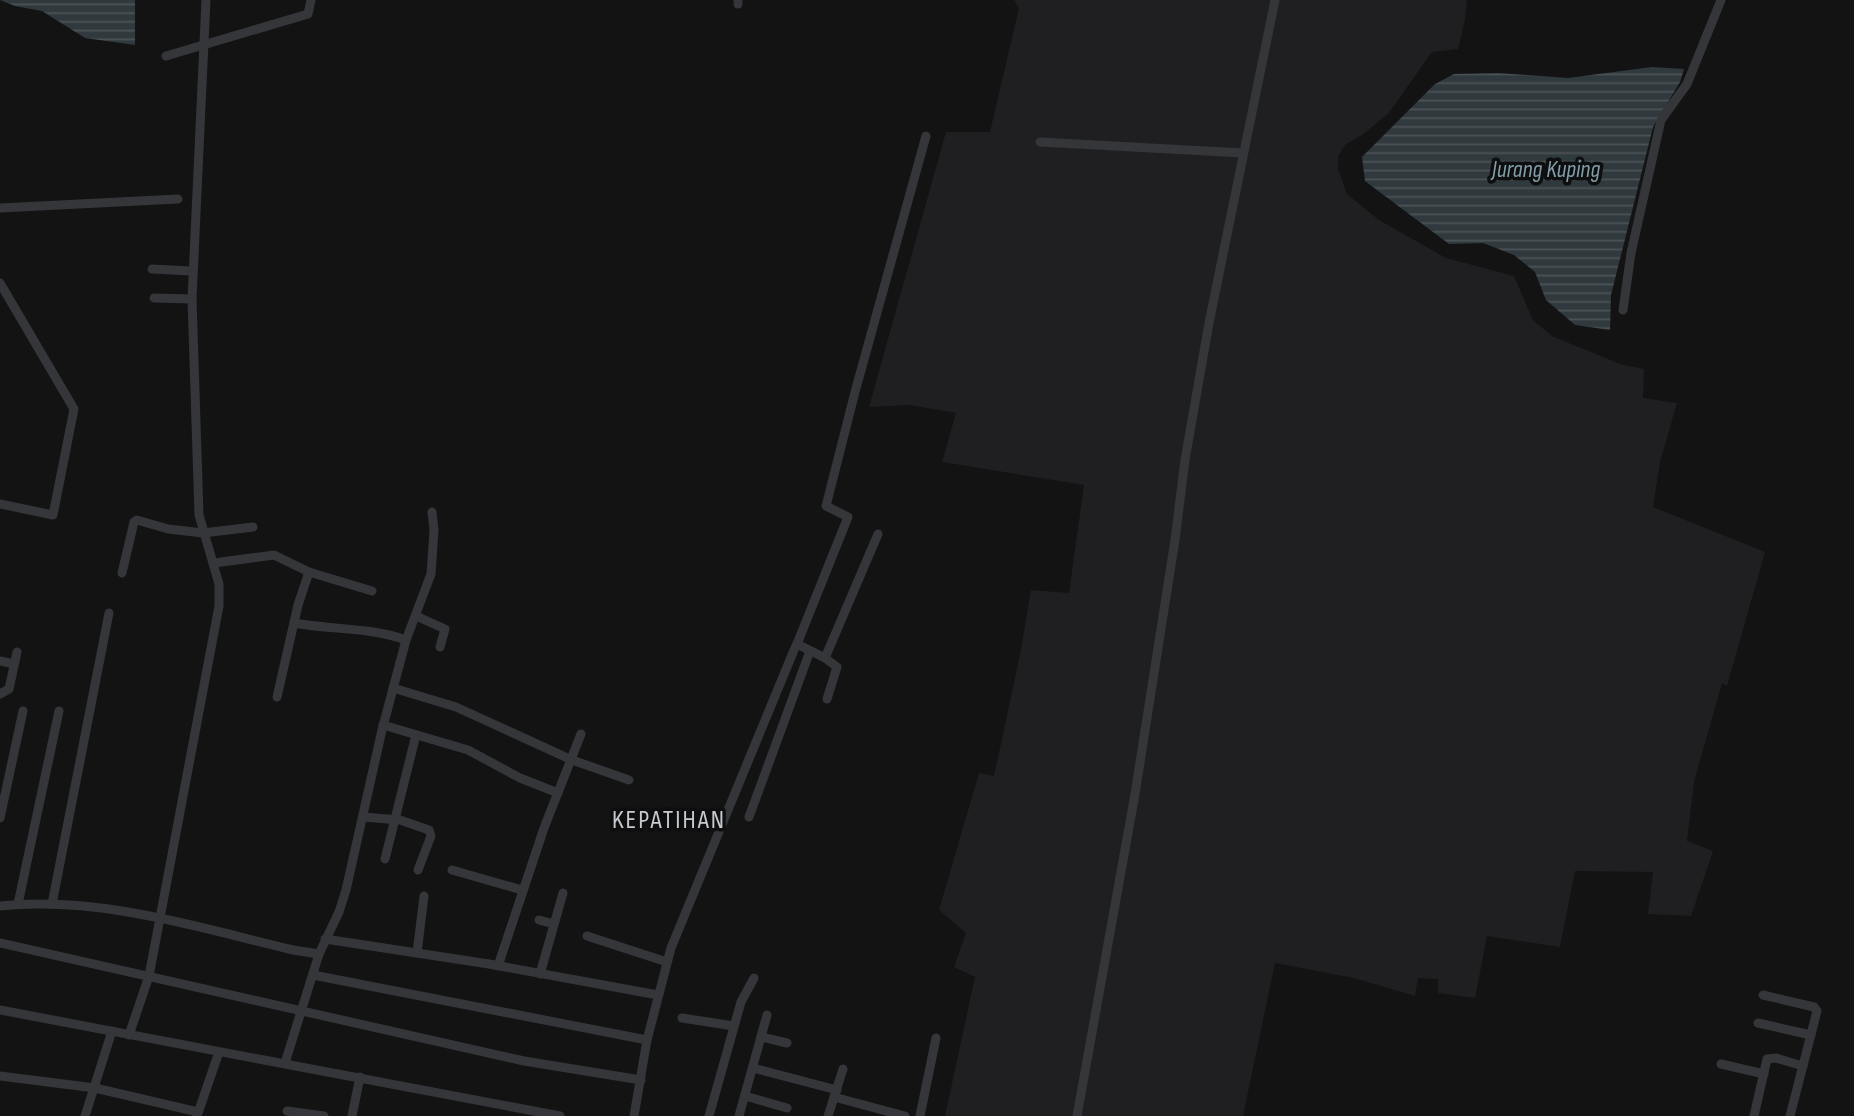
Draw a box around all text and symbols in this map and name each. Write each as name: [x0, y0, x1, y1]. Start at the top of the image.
water label: Jurang Kuping: [1490, 155, 1600, 184]
district label: KEPATIHAN: [612, 805, 726, 836]

